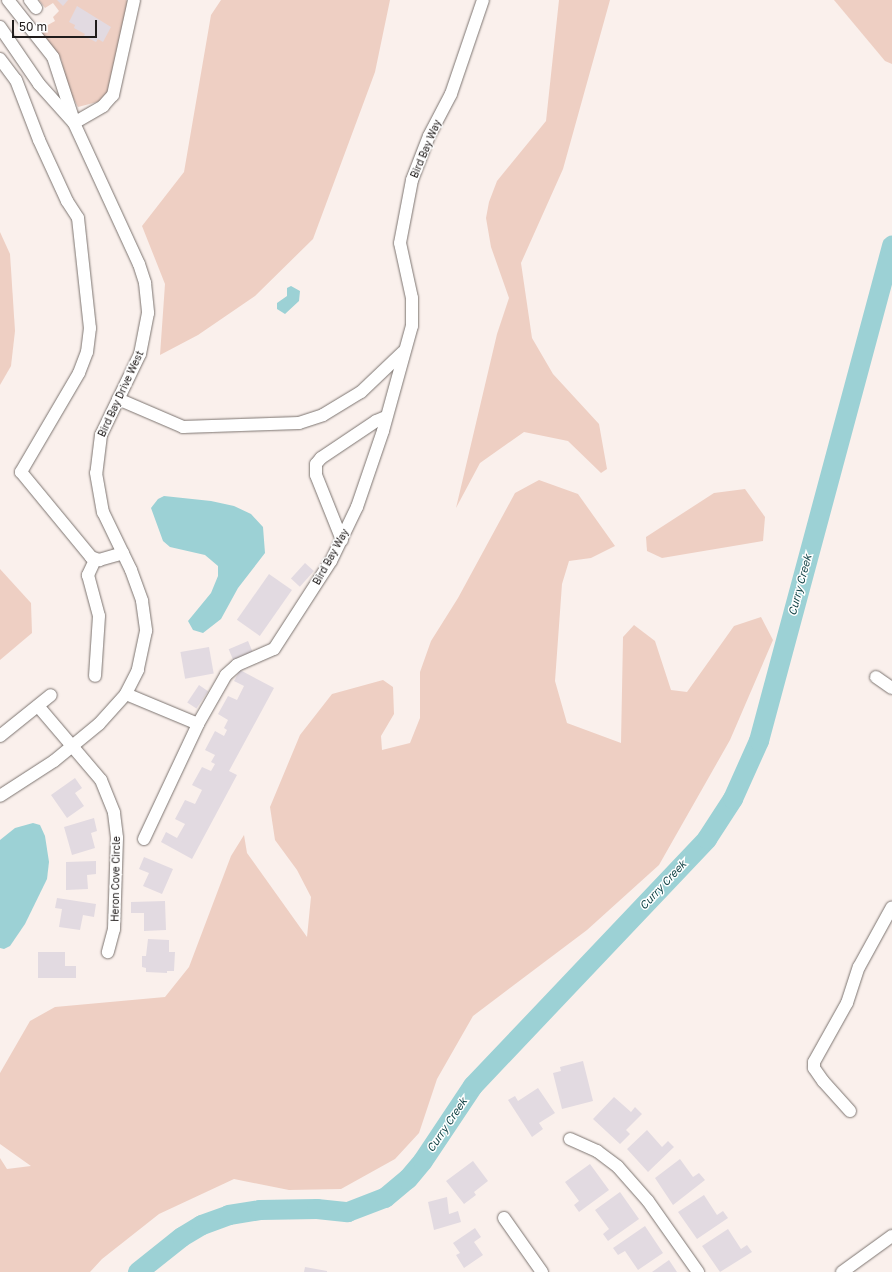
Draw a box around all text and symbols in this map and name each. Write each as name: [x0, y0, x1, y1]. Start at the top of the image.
scale bar: [14, 12, 99, 38]
text: 50 m: [19, 19, 47, 34]
street label: Bird Bay Way: [408, 118, 444, 180]
street label: Bird Bay Drive West: [96, 349, 146, 439]
street label: Bird Bay Way: [311, 527, 351, 587]
water label: Curry Creek: [786, 553, 814, 617]
street label: Heron Cove Circle: [109, 836, 123, 922]
water label: Curry Creek: [637, 858, 689, 912]
water label: Curry Creek: [424, 1095, 470, 1155]

